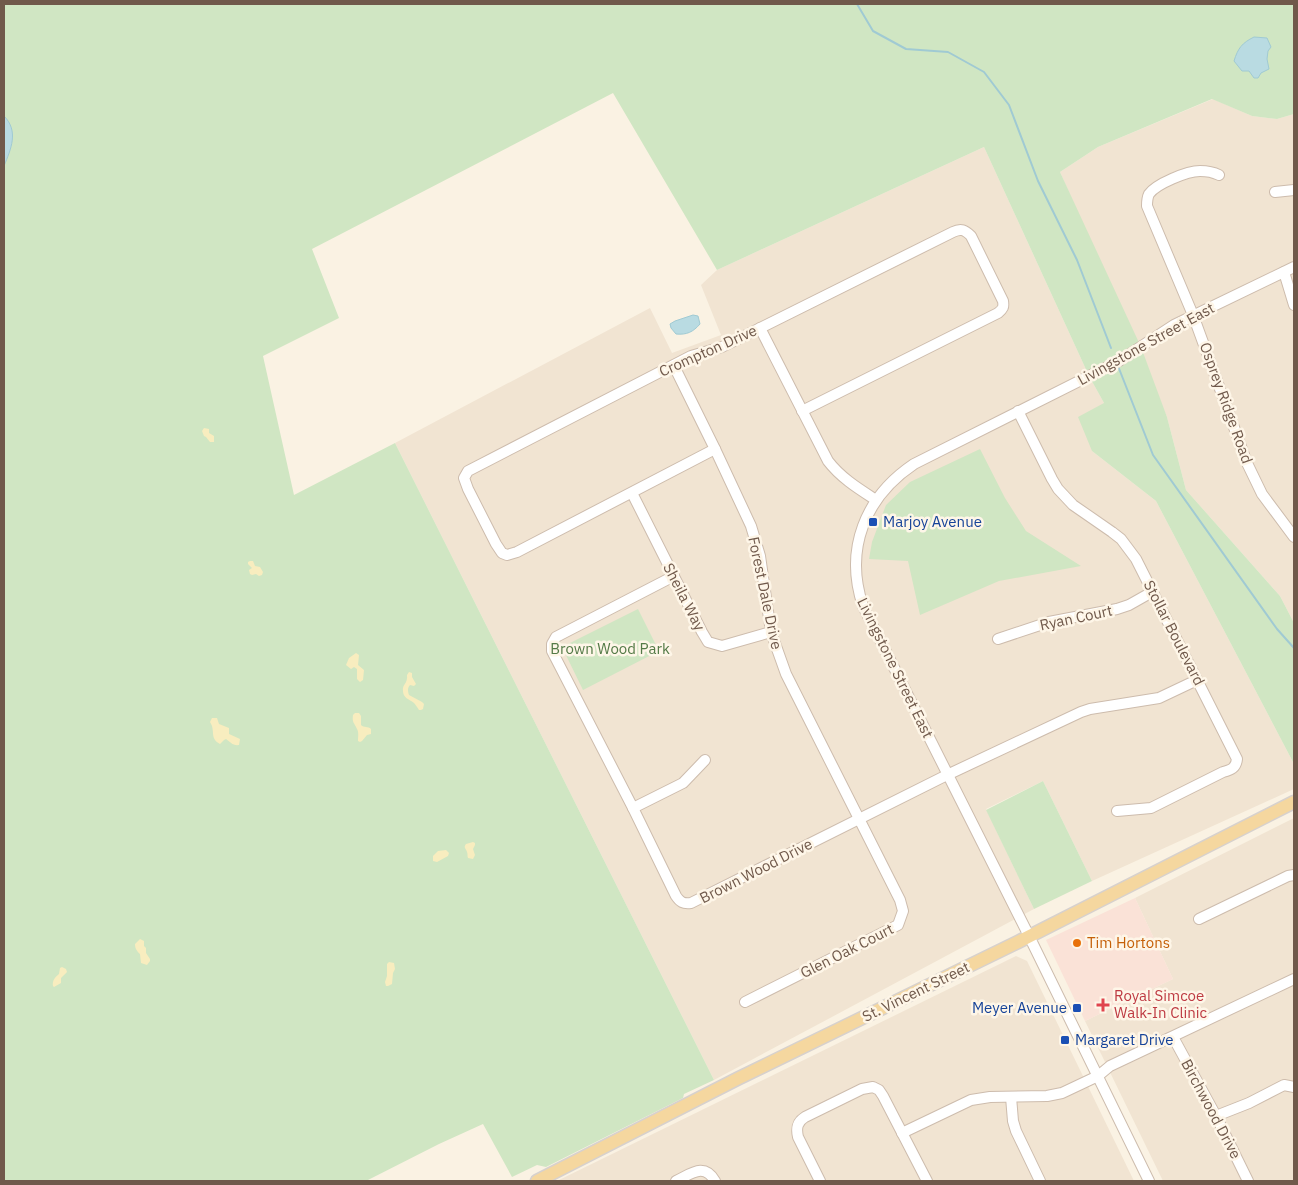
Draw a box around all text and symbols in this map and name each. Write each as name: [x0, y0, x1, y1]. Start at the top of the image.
street label: Livingstone Street East: [1074, 298, 1218, 389]
street label: Crompton Drive: [656, 320, 760, 381]
street label: Osprey Ridge Road: [1196, 340, 1257, 466]
place label: Marjoy Avenue: [883, 512, 982, 531]
marker: Marjoy Avenue: [867, 516, 879, 528]
street label: Forest Dale Drive: [744, 535, 787, 651]
street label: Sheila Way: [659, 560, 710, 634]
street label: Stollar Boulevard: [1140, 577, 1209, 689]
street label: Livingstone Street East: [853, 594, 938, 741]
street label: Ryan Court: [1038, 601, 1114, 634]
park label: Brown Wood Park: [550, 639, 670, 658]
street label: Brown Wood Drive: [696, 834, 815, 907]
street label: Glen Oak Court: [797, 919, 897, 982]
place label: Tim Hortons: [1087, 933, 1170, 952]
marker: Tim Hortons: [1071, 937, 1083, 949]
street label: St. Vincent Street: [859, 957, 973, 1026]
place label: Royal Simcoe Walk-In Clinic: [1114, 986, 1208, 1022]
place label: Meyer Avenue: [972, 998, 1067, 1017]
marker: Royal Simcoe Walk-In Clinic: [1096, 998, 1110, 1012]
marker: Meyer Avenue: [1071, 1002, 1083, 1014]
place label: Margaret Drive: [1075, 1030, 1174, 1049]
marker: Margaret Drive: [1059, 1034, 1071, 1046]
street label: Birchwood Drive: [1177, 1056, 1246, 1162]

